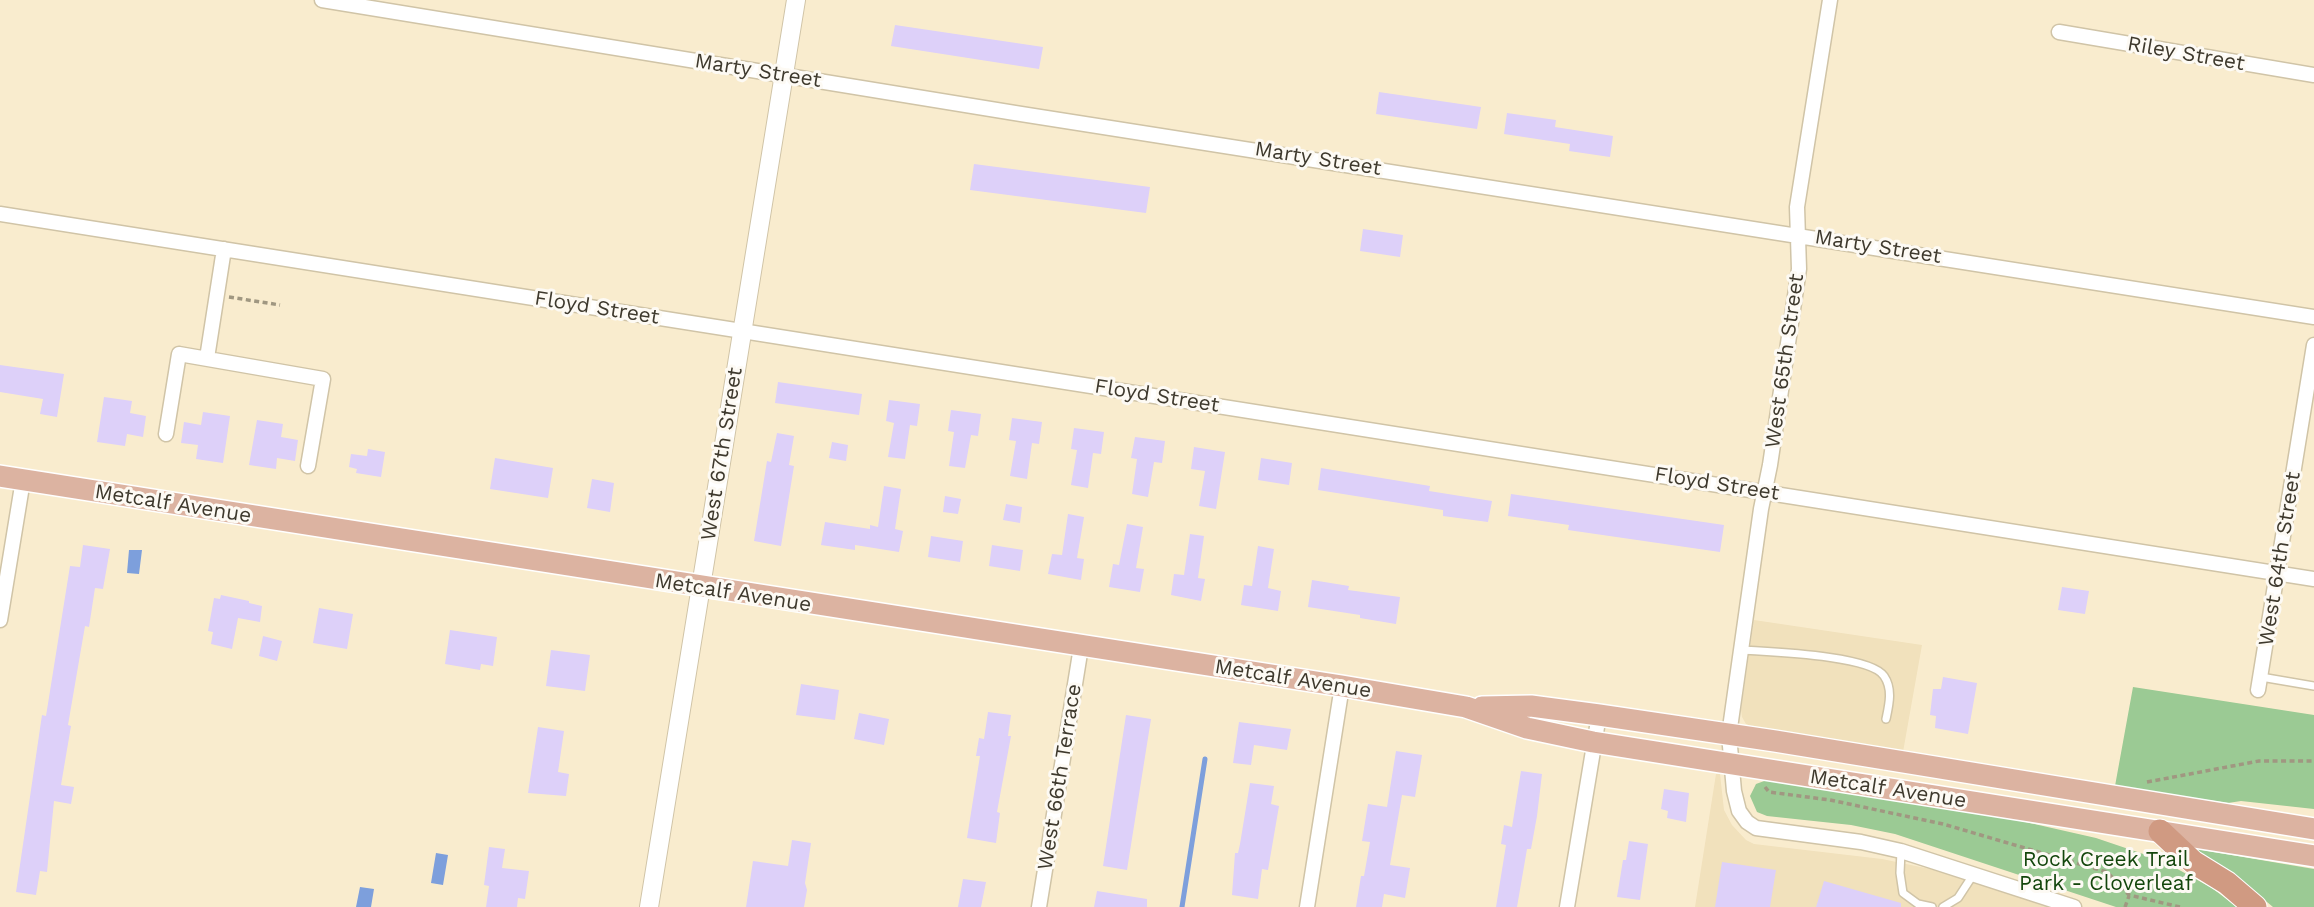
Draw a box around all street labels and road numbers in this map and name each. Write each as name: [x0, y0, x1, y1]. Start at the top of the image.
street label: Riley Street: [2125, 31, 2247, 77]
street label: Marty Street: [693, 49, 823, 93]
street label: Marty Street: [1253, 137, 1383, 181]
street label: Marty Street: [1813, 225, 1943, 269]
street label: West 65th Street: [1760, 272, 1810, 450]
street label: Floyd Street: [533, 286, 661, 330]
street label: West 67th Street: [696, 366, 748, 542]
street label: Floyd Street: [1093, 374, 1221, 418]
street label: Floyd Street: [1653, 462, 1781, 506]
street label: West 64th Street: [2254, 470, 2306, 648]
street label: Metcalf Avenue: [93, 479, 253, 529]
street label: Metcalf Avenue: [653, 568, 813, 618]
street label: Metcalf Avenue: [1213, 654, 1373, 704]
street label: West 66th Terrace: [1033, 682, 1087, 872]
street label: Metcalf Avenue: [1808, 764, 1968, 814]

